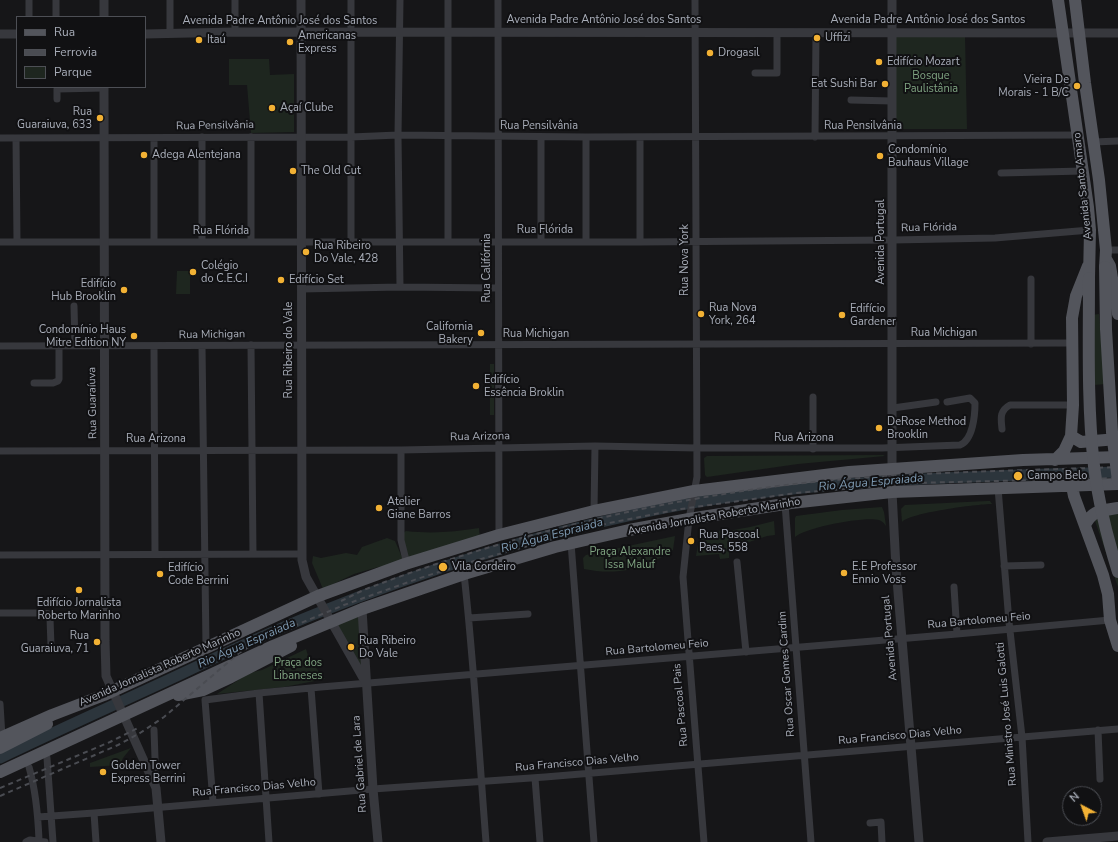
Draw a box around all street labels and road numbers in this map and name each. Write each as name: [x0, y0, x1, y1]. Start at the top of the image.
street label: Avenida Padre Antônio José dos Santos: [507, 13, 701, 27]
street label: Avenida Padre Antônio José dos Santos: [831, 13, 1025, 27]
street label: Avenida Padre Antônio José dos Santos: [183, 14, 377, 28]
street label: Rua Pensilvânia: [176, 119, 254, 133]
street label: Rua Pensilvânia: [500, 119, 578, 133]
street label: Rua Pensilvânia: [824, 119, 902, 133]
street label: Avenida Santo Amaro: [1071, 132, 1095, 240]
street label: Avenida Portugal: [874, 199, 888, 285]
street label: Rua Flórida: [901, 221, 957, 235]
street label: Rua Flórida: [517, 223, 573, 237]
street label: Rua Flórida: [193, 224, 249, 238]
street label: Rua Nova York: [678, 224, 692, 296]
street label: Rua Califórnia: [480, 233, 494, 303]
street label: Rua Ribeiro do Vale: [282, 302, 296, 398]
street label: Rua Michigan: [911, 326, 977, 340]
street label: Rua Michigan: [503, 327, 569, 341]
street label: Rua Michigan: [179, 328, 245, 342]
street label: Rua Guaraíuva: [86, 367, 100, 439]
street label: Rua Arizona: [450, 430, 510, 444]
street label: Rua Arizona: [774, 431, 834, 445]
street label: Rua Arizona: [126, 432, 186, 446]
street label: Avenida Jornalista Roberto Marinho: [627, 495, 801, 539]
street label: Avenida Portugal: [880, 595, 900, 681]
street label: Rua Bartolomeu Feio: [927, 610, 1031, 632]
street label: Rua Oscar Gomes Cardim: [776, 611, 798, 737]
street label: Avenida Jornalista Roberto Marinho: [77, 626, 243, 710]
street label: Rua Bartolomeu Feio: [605, 637, 709, 659]
street label: Rua Ministro José Luis Galotti: [994, 642, 1020, 786]
street label: Rua Pascoal Pais: [671, 663, 691, 747]
street label: Rua Gabriel de Lara: [350, 715, 370, 813]
street label: Rua Francisco Dias Velho: [838, 724, 962, 748]
street label: Rua Francisco Dias Velho: [515, 751, 639, 775]
street label: Rua Francisco Dias Velho: [192, 776, 316, 800]

